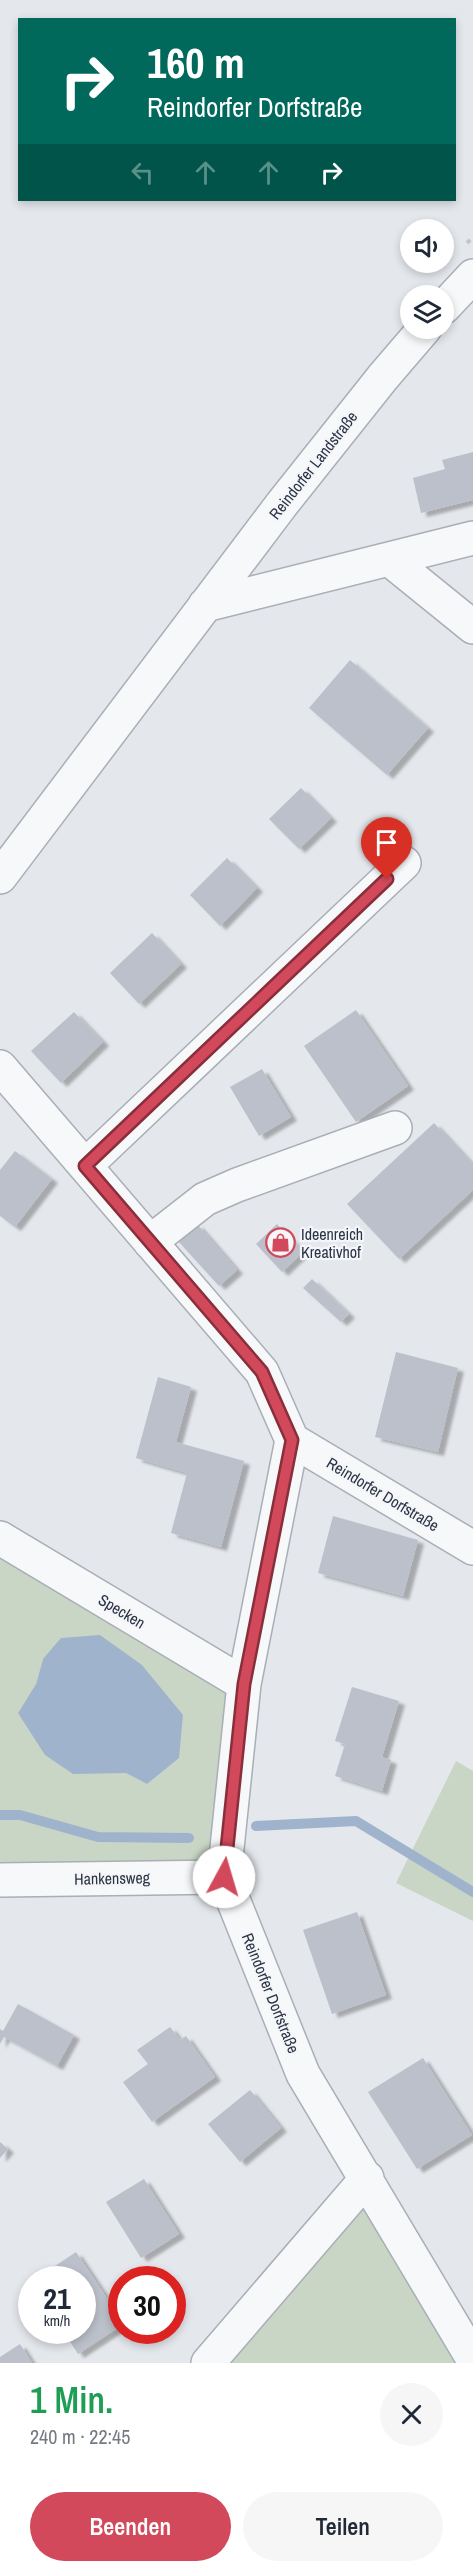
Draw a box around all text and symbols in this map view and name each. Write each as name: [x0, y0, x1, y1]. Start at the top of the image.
text: 160 m: [147, 35, 245, 91]
icon: right: [48, 42, 126, 120]
text: Reindorfer Dorfstraße: [147, 89, 362, 125]
icon: left: [126, 156, 159, 189]
icon: ahead: [189, 156, 222, 189]
icon: ahead: [252, 156, 285, 189]
icon: right: [315, 156, 348, 189]
map controls: [400, 219, 454, 339]
button: sound: [400, 219, 454, 273]
button: layers: [400, 285, 454, 339]
street label: Reindorfer Landstraße: [264, 406, 362, 524]
pin: [361, 817, 412, 879]
icon: arrive: [370, 826, 403, 859]
place label: Ideenreich Kreativhof: [301, 1223, 363, 1263]
shop icon: Ideenreich Kreativhof: [264, 1227, 296, 1259]
street label: Reindorfer Dorfstraße: [323, 1452, 443, 1536]
street label: Specken: [94, 1588, 150, 1634]
position arrow: [192, 1845, 256, 1909]
street label: Hankensweg: [74, 1866, 151, 1890]
street label: Reindorfer Dorfstraße: [237, 1930, 305, 2056]
speed limit sign: 30: [108, 2266, 186, 2344]
text: 21: [43, 2278, 71, 2318]
text: km/h: [44, 2310, 70, 2331]
text: 1 Min.: [30, 2376, 113, 2424]
button: close: [380, 2383, 443, 2446]
text: 240 m · 22:45: [30, 2423, 130, 2450]
button: Beenden: [30, 2492, 231, 2561]
button: Teilen: [243, 2492, 443, 2561]

